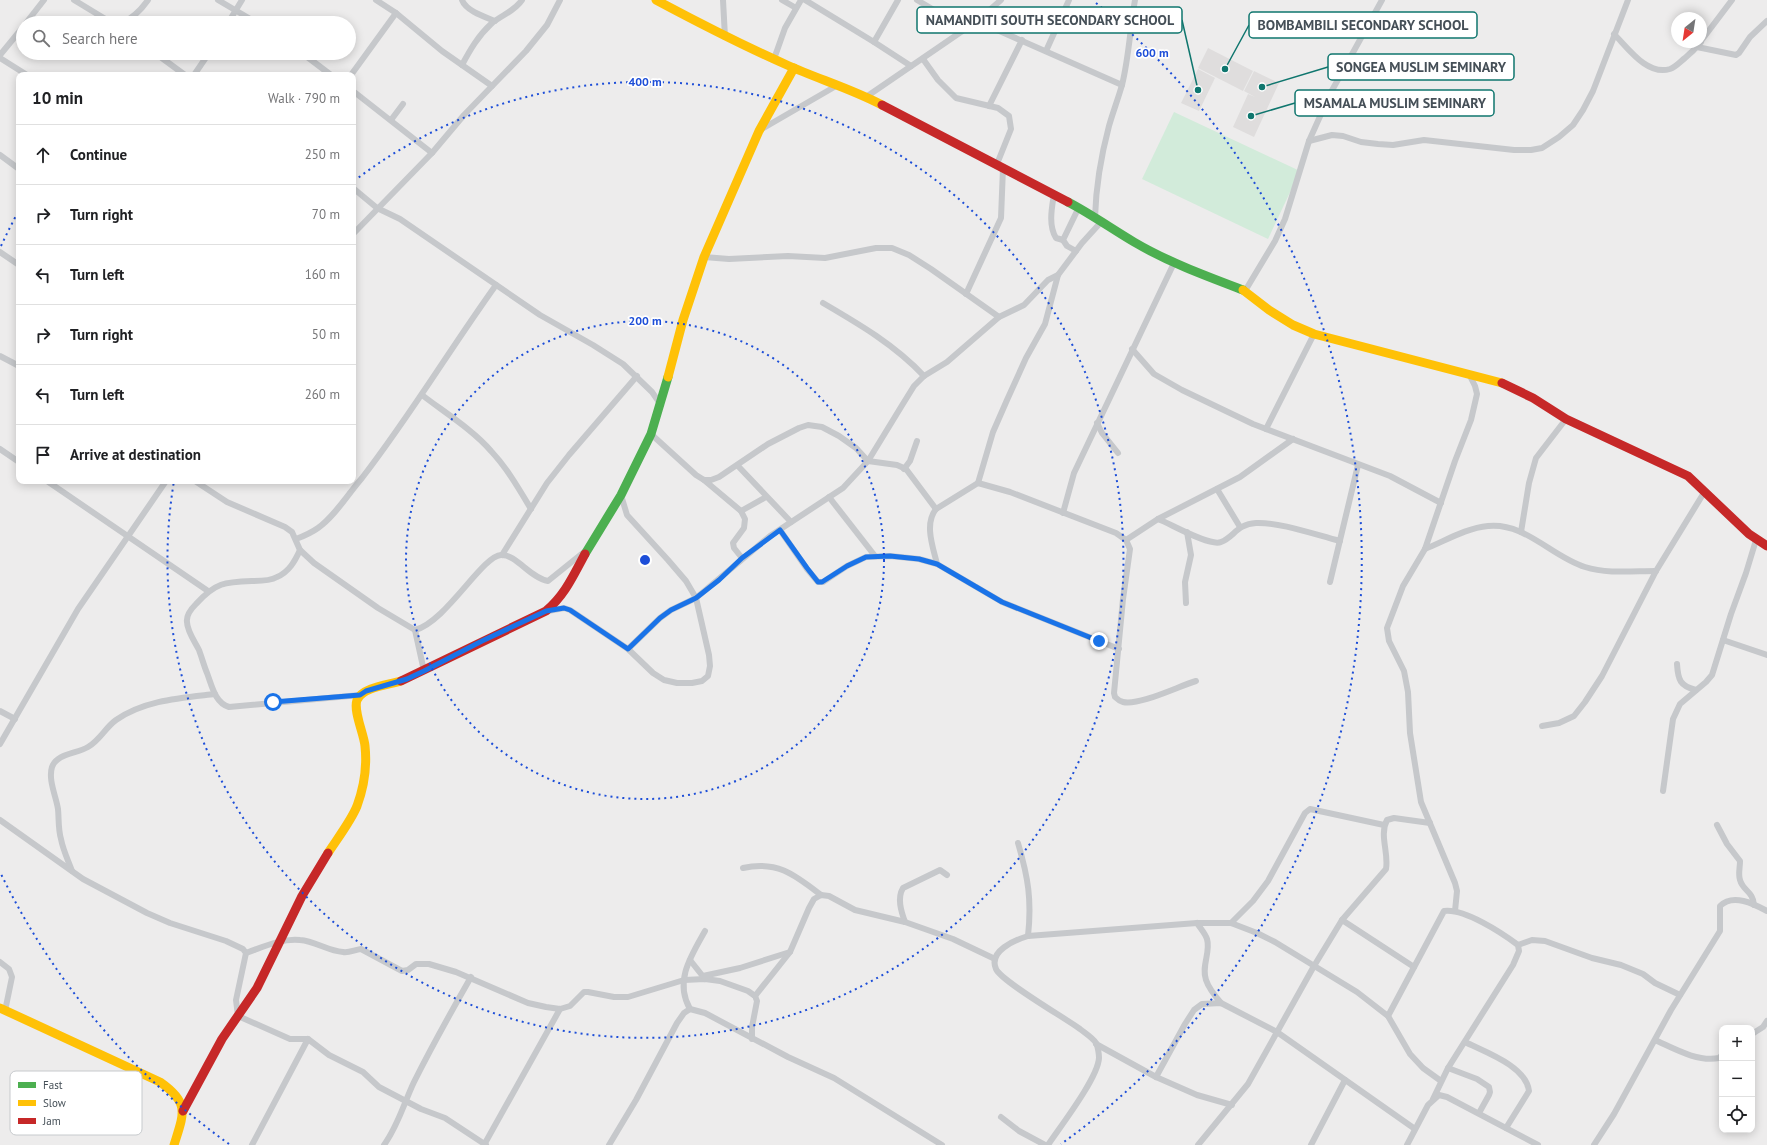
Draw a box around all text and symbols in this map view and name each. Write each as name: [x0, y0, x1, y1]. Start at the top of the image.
callout: NAMANDITI SOUTH SECONDARY SCHOOL: [917, 7, 1182, 33]
text: NAMANDITI SOUTH SECONDARY SCHOOL: [926, 11, 1175, 29]
callout: BOMBAMBILI SECONDARY SCHOOL: [1249, 12, 1477, 38]
north arrow: [1671, 12, 1707, 48]
search box: [16, 16, 356, 60]
text: BOMBAMBILI SECONDARY SCHOOL: [1258, 16, 1469, 34]
icon: search: [30, 27, 52, 49]
text: Search here: [62, 29, 138, 48]
text: 600 m: [1135, 45, 1169, 60]
callout: SONGEA MUSLIM SEMINARY: [1328, 54, 1514, 80]
text: SONGEA MUSLIM SEMINARY: [1336, 58, 1507, 76]
text: 400 m: [628, 74, 662, 89]
text: 10 min: [32, 87, 83, 109]
text: Walk · 790 m: [268, 90, 340, 107]
callout: MSAMALA MUSLIM SEMINARY: [1295, 90, 1494, 116]
text: MSAMALA MUSLIM SEMINARY: [1304, 94, 1487, 112]
icon: ahead: [32, 144, 54, 166]
text: Continue: [70, 145, 127, 164]
text: 250 m: [305, 146, 340, 163]
icon: right: [32, 204, 54, 226]
text: Turn right: [70, 205, 133, 224]
text: 70 m: [312, 206, 340, 223]
icon: left: [32, 264, 54, 286]
text: Turn left: [70, 265, 124, 284]
text: 160 m: [305, 266, 340, 283]
text: 200 m: [628, 313, 662, 328]
icon: right: [32, 324, 54, 346]
text: Turn right: [70, 325, 133, 344]
text: 50 m: [312, 326, 340, 343]
icon: left: [32, 384, 54, 406]
text: Turn left: [70, 385, 124, 404]
text: 260 m: [305, 386, 340, 403]
icon: arrive: [32, 444, 54, 466]
text: Arrive at destination: [70, 445, 201, 464]
centre of rings: [638, 553, 652, 567]
route end: [1090, 632, 1108, 650]
route start: [264, 693, 282, 711]
map controls: [1719, 1025, 1755, 1133]
button: +: [1719, 1025, 1755, 1061]
button: −: [1719, 1061, 1755, 1097]
legend: [10, 1071, 142, 1135]
text: Fast: [43, 1078, 63, 1092]
text: Slow: [43, 1096, 66, 1110]
button: locate: [1719, 1097, 1755, 1133]
text: Jam: [42, 1114, 61, 1128]

